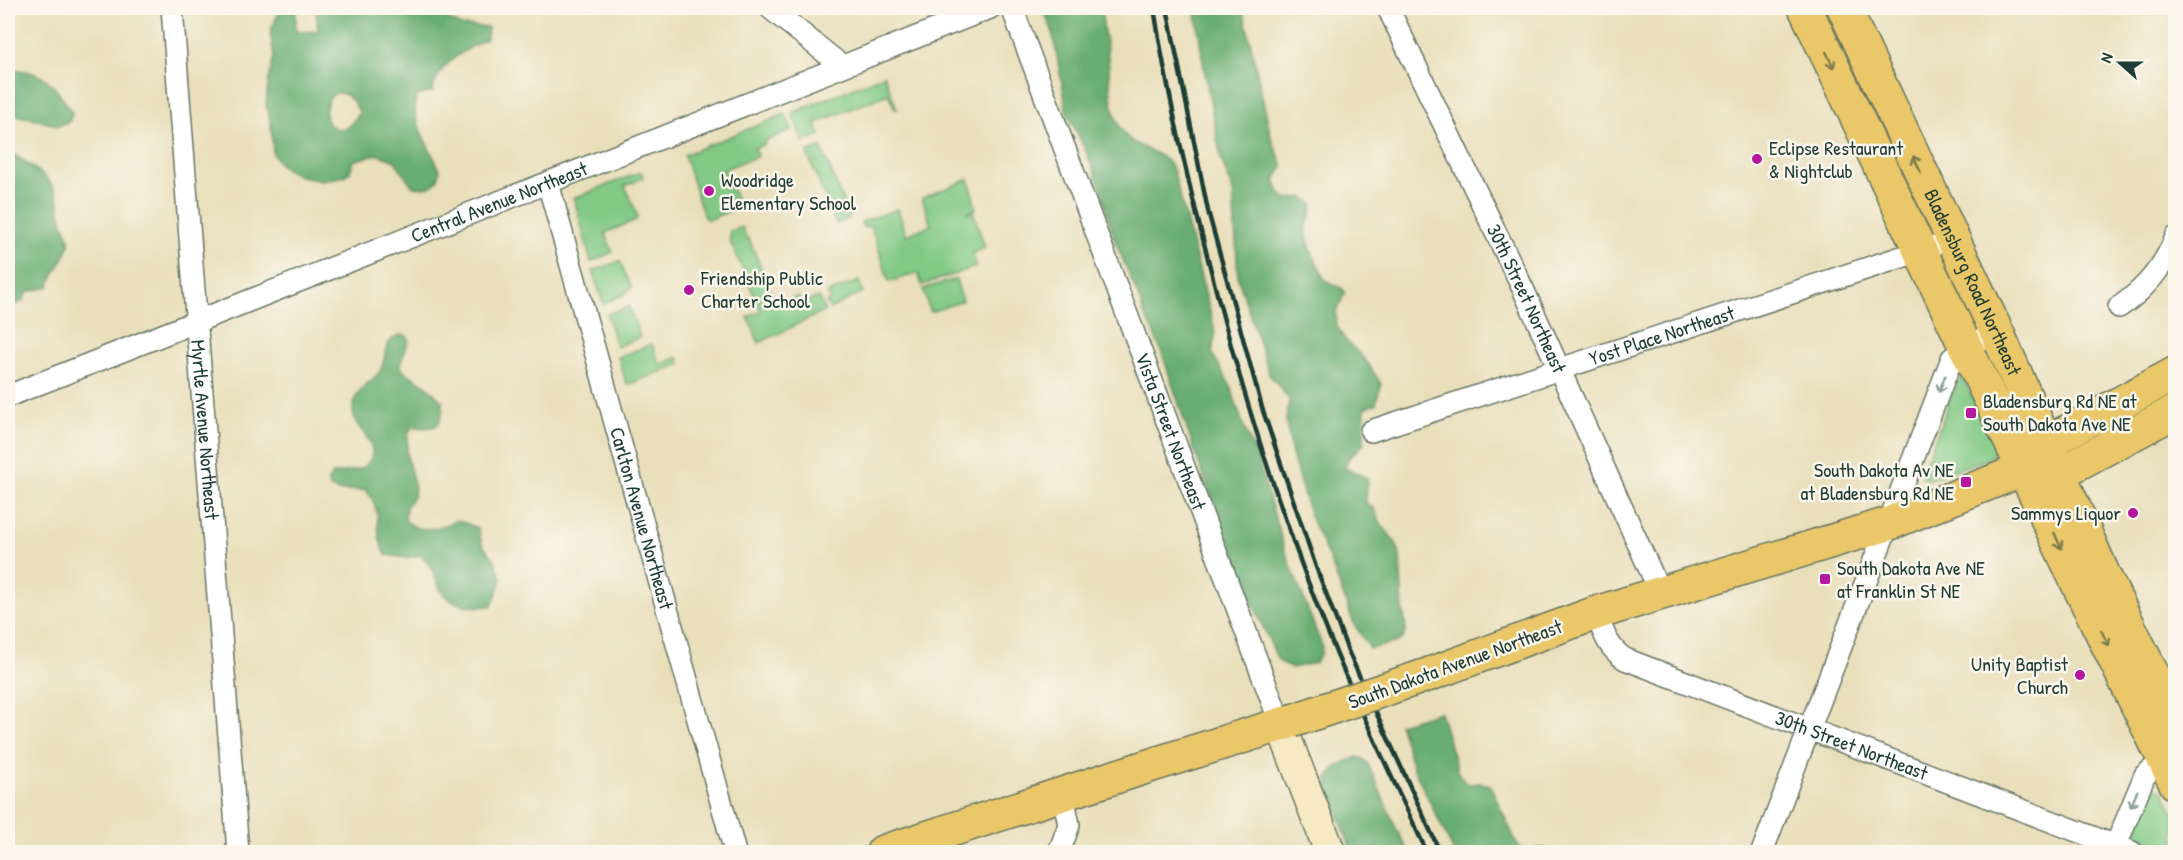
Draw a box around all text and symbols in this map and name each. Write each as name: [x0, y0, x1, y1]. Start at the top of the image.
north arrow: [2090, 33, 2150, 93]
text: N: [2094, 49, 2118, 66]
one-way arrow: [1824, 51, 1836, 69]
place label: Eclipse Restaurant & Nightclub: [1769, 134, 1904, 184]
marker: Eclipse Restaurant & Nightclub: [1750, 152, 1764, 166]
street label: Central Avenue Northeast: [407, 154, 592, 249]
one-way arrow: [1910, 155, 1921, 173]
place label: Woodridge Elementary School: [721, 166, 857, 216]
marker: Woodridge Elementary School: [702, 184, 716, 198]
street label: Bladensburg Road Northeast: [1918, 184, 2029, 380]
street label: 30th Street Northeast: [1481, 220, 1574, 378]
place label: Friendship Public Charter School: [700, 264, 823, 314]
marker: Friendship Public Charter School: [682, 283, 696, 297]
street label: Yost Place Northeast: [1585, 298, 1739, 372]
street label: Myrtle Avenue Northeast: [185, 339, 226, 522]
street label: Vista Street Northeast: [1129, 349, 1213, 515]
one-way arrow: [1936, 374, 1947, 393]
place label: Bladensburg Rd NE at South Dakota Ave NE: [1983, 387, 2138, 437]
marker: Bladensburg Rd NE at South Dakota Ave NE: [1964, 406, 1978, 420]
street label: Carlton Avenue Northeast: [604, 424, 681, 613]
place label: South Dakota Av NE at Bladensburg Rd NE: [1800, 456, 1954, 506]
marker: South Dakota Av NE at Bladensburg Rd NE: [1959, 475, 1973, 489]
place label: Sammys Liquor: [2011, 499, 2121, 526]
marker: Sammys Liquor: [2126, 506, 2140, 520]
one-way arrow: [2053, 532, 2065, 550]
place label: South Dakota Ave NE at Franklin St NE: [1837, 554, 1985, 604]
marker: South Dakota Ave NE at Franklin St NE: [1818, 572, 1832, 586]
street label: South Dakota Avenue Northeast: [1344, 612, 1566, 715]
one-way arrow: [2100, 629, 2111, 647]
place label: Unity Baptist Church: [1971, 650, 2069, 700]
marker: Unity Baptist Church: [2073, 668, 2087, 682]
street label: 30th Street Northeast: [1772, 704, 1933, 786]
one-way arrow: [2128, 789, 2139, 808]

